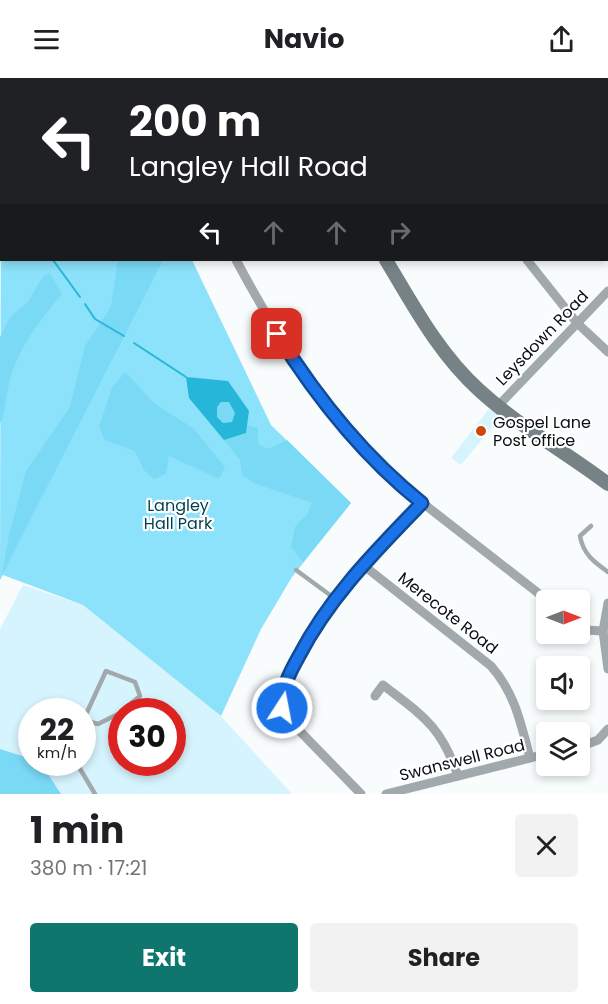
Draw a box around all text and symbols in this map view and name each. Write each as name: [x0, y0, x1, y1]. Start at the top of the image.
text: Navio: [264, 20, 344, 57]
icon: menu: [30, 23, 63, 56]
icon: share: [545, 23, 578, 56]
text: 200 m: [129, 92, 261, 151]
icon: left: [30, 102, 108, 180]
text: Langley Hall Road: [129, 148, 368, 185]
icon: left: [194, 216, 227, 249]
icon: ahead: [257, 216, 290, 249]
icon: ahead: [320, 216, 353, 249]
icon: right: [383, 216, 416, 249]
street label: Leysdown Road: [490, 285, 594, 391]
pin: [251, 308, 302, 359]
icon: arrive: [260, 317, 293, 350]
place label: Gospel Lane Post office: [493, 411, 591, 452]
marker: Gospel Lane Post office: [474, 424, 488, 438]
park label: Langley Hall Park: [144, 494, 213, 535]
street label: Merecote Road: [393, 567, 503, 659]
north arrow: [536, 590, 590, 644]
map controls: [536, 590, 590, 776]
button: sound: [536, 656, 590, 710]
position arrow: [250, 676, 314, 740]
speed limit sign: 30: [108, 698, 186, 776]
text: 22: [40, 708, 74, 751]
button: layers: [536, 722, 590, 776]
street label: Swanswell Road: [397, 733, 527, 787]
text: km/h: [37, 742, 77, 763]
text: 1 min: [30, 805, 124, 856]
button: close: [515, 814, 578, 877]
text: 380 m · 17:21: [30, 854, 147, 882]
button: Exit: [30, 923, 298, 992]
button: Share: [310, 923, 578, 992]

